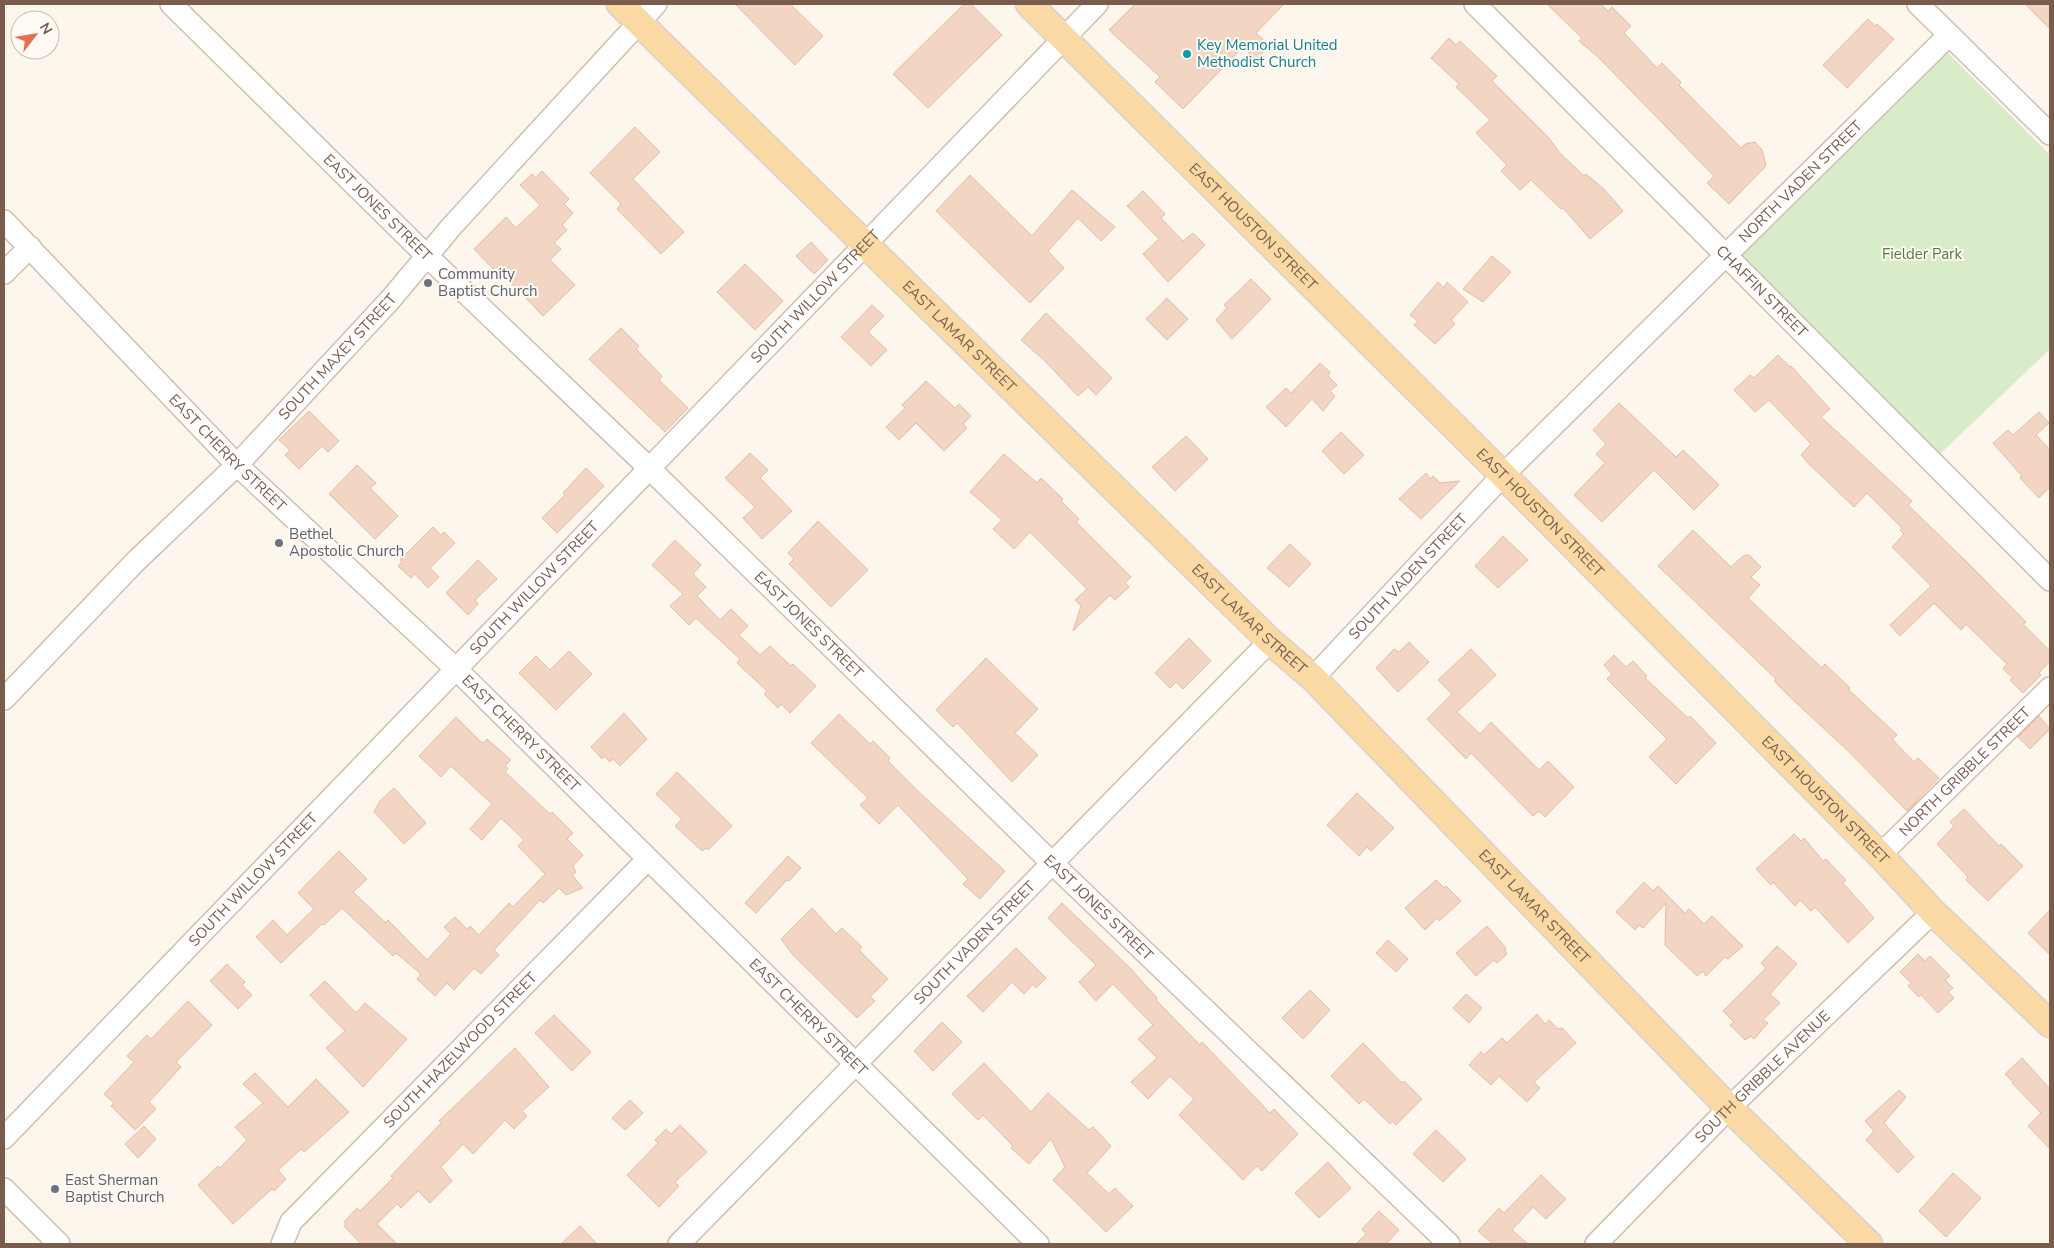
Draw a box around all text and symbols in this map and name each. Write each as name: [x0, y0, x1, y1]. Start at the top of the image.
north arrow: [10, 10, 60, 60]
text: N: [35, 19, 57, 38]
place label: Key Memorial United Methodist Church: [1197, 35, 1338, 72]
marker: Key Memorial United Methodist Church: [1181, 48, 1193, 60]
street label: NORTH VADEN STREET: [1734, 116, 1867, 247]
street label: EAST JONES STREET: [319, 149, 436, 265]
street label: EAST HOUSTON STREET: [1185, 159, 1322, 295]
street label: SOUTH WILLOW STREET: [746, 225, 884, 367]
street label: CHAFFIN STREET: [1712, 241, 1812, 342]
park label: Fielder Park: [1882, 244, 1962, 264]
place label: Community Baptist Church: [438, 264, 538, 301]
street label: EAST LAMAR STREET: [898, 276, 1021, 397]
marker: Community Baptist Church: [422, 277, 434, 289]
street label: SOUTH MAXEY STREET: [274, 290, 401, 424]
street label: EAST CHERRY STREET: [164, 390, 291, 516]
street label: EAST HOUSTON STREET: [1472, 444, 1608, 581]
street label: SOUTH VADEN STREET: [1344, 509, 1472, 644]
street label: SOUTH WILLOW STREET: [465, 517, 603, 659]
place label: Bethel Apostolic Church: [289, 524, 404, 561]
marker: Bethel Apostolic Church: [273, 537, 285, 549]
street label: EAST LAMAR STREET: [1187, 560, 1311, 679]
street label: EAST JONES STREET: [750, 567, 868, 683]
street label: EAST CHERRY STREET: [457, 670, 584, 796]
street label: NORTH GRIBBLE STREET: [1895, 702, 2035, 841]
street label: EAST HOUSTON STREET: [1757, 731, 1894, 869]
street label: SOUTH WILLOW STREET: [184, 808, 322, 951]
street label: EAST LAMAR STREET: [1474, 845, 1594, 968]
street label: EAST JONES STREET: [1039, 850, 1158, 965]
street label: SOUTH VADEN STREET: [909, 876, 1040, 1009]
street label: EAST CHERRY STREET: [745, 954, 872, 1080]
street label: SOUTH HAZELWOOD STREET: [379, 968, 541, 1132]
street label: SOUTH GRIBBLE AVENUE: [1690, 1006, 1834, 1147]
place label: East Sherman Baptist Church: [65, 1170, 165, 1207]
marker: East Sherman Baptist Church: [49, 1183, 61, 1195]

